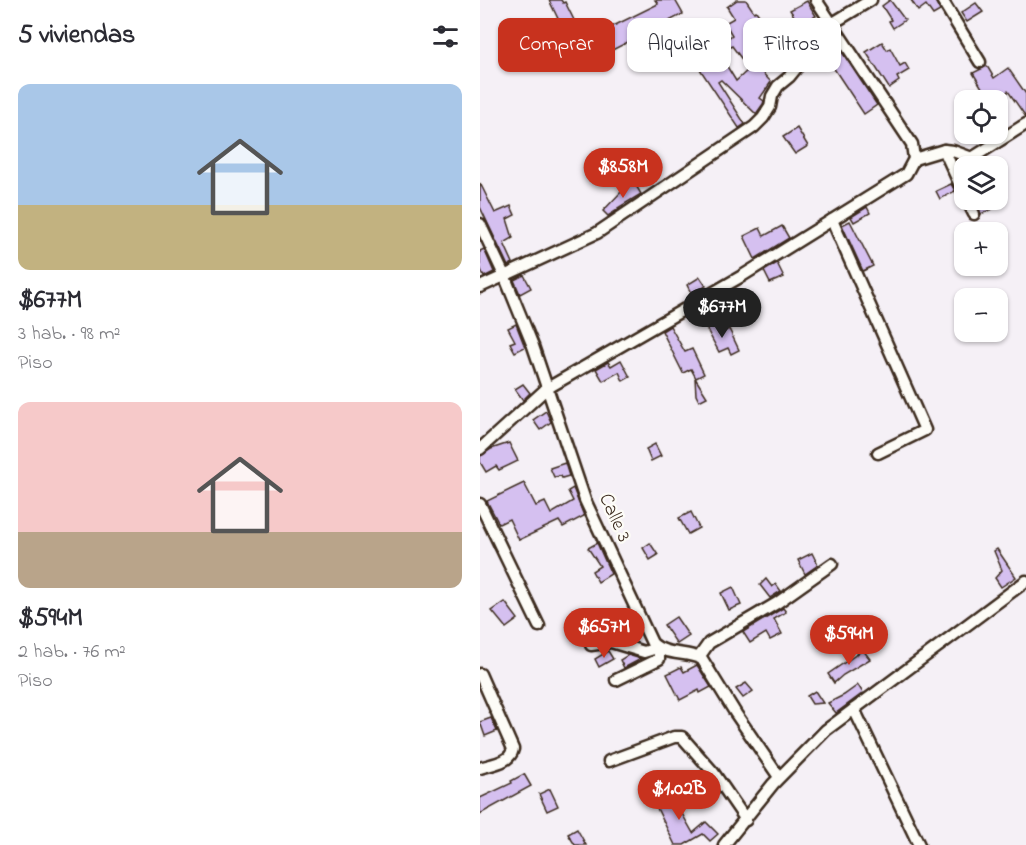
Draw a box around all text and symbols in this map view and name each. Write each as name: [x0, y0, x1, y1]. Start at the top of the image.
text: 5 viviendas: [18, 17, 135, 55]
chip: Comprar: [498, 18, 615, 72]
chip: Alquilar: [627, 18, 731, 72]
chip: Filtros: [743, 18, 841, 72]
icon: filters: [429, 20, 462, 53]
map controls: [954, 90, 1008, 342]
button: locate: [954, 90, 1008, 144]
icon: home: [186, 123, 294, 231]
pin: $858M: [581, 148, 665, 199]
text: $858M: [598, 153, 648, 182]
button: layers: [954, 156, 1008, 210]
button: +: [954, 222, 1008, 276]
text: $677M: [18, 282, 82, 320]
pin: $677M: [680, 288, 764, 339]
button: −: [954, 288, 1008, 342]
text: $677M: [697, 293, 747, 322]
text: 3 hab. · 98 m²: [18, 320, 120, 349]
text: Piso: [18, 349, 53, 378]
icon: home: [186, 441, 294, 549]
street label: Calle 3: [590, 489, 638, 547]
text: $594M: [18, 600, 83, 638]
pin: $657M: [562, 608, 646, 659]
text: $657M: [578, 613, 630, 642]
pin: $594M: [807, 615, 891, 666]
text: $594M: [824, 620, 874, 649]
text: 2 hab. · 76 m²: [18, 638, 126, 667]
text: Piso: [18, 667, 53, 696]
pin: $1.02B: [630, 770, 728, 821]
text: $1.02B: [652, 775, 706, 804]

